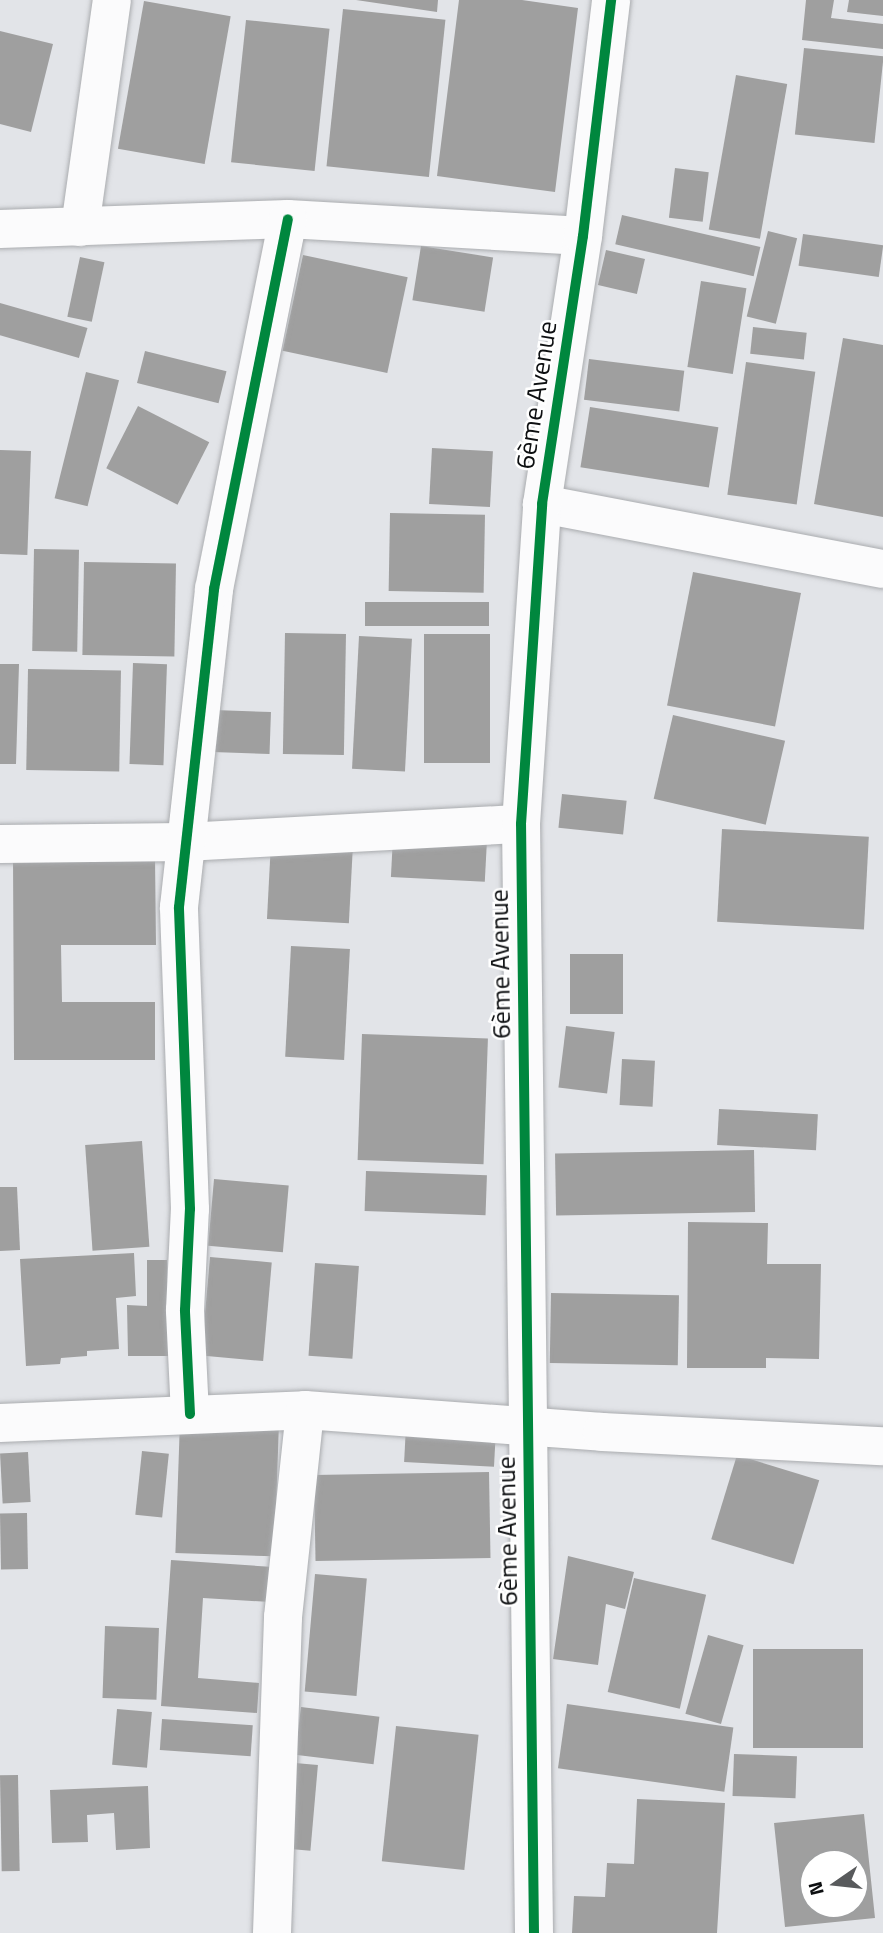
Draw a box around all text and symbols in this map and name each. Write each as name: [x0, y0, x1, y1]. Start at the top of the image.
street label: 6ème Avenue: [509, 319, 563, 471]
street label: 6ème Avenue: [483, 889, 517, 1039]
street label: 6ème Avenue: [490, 1456, 524, 1606]
north arrow: [799, 1849, 869, 1919]
text: N: [799, 1879, 831, 1899]

